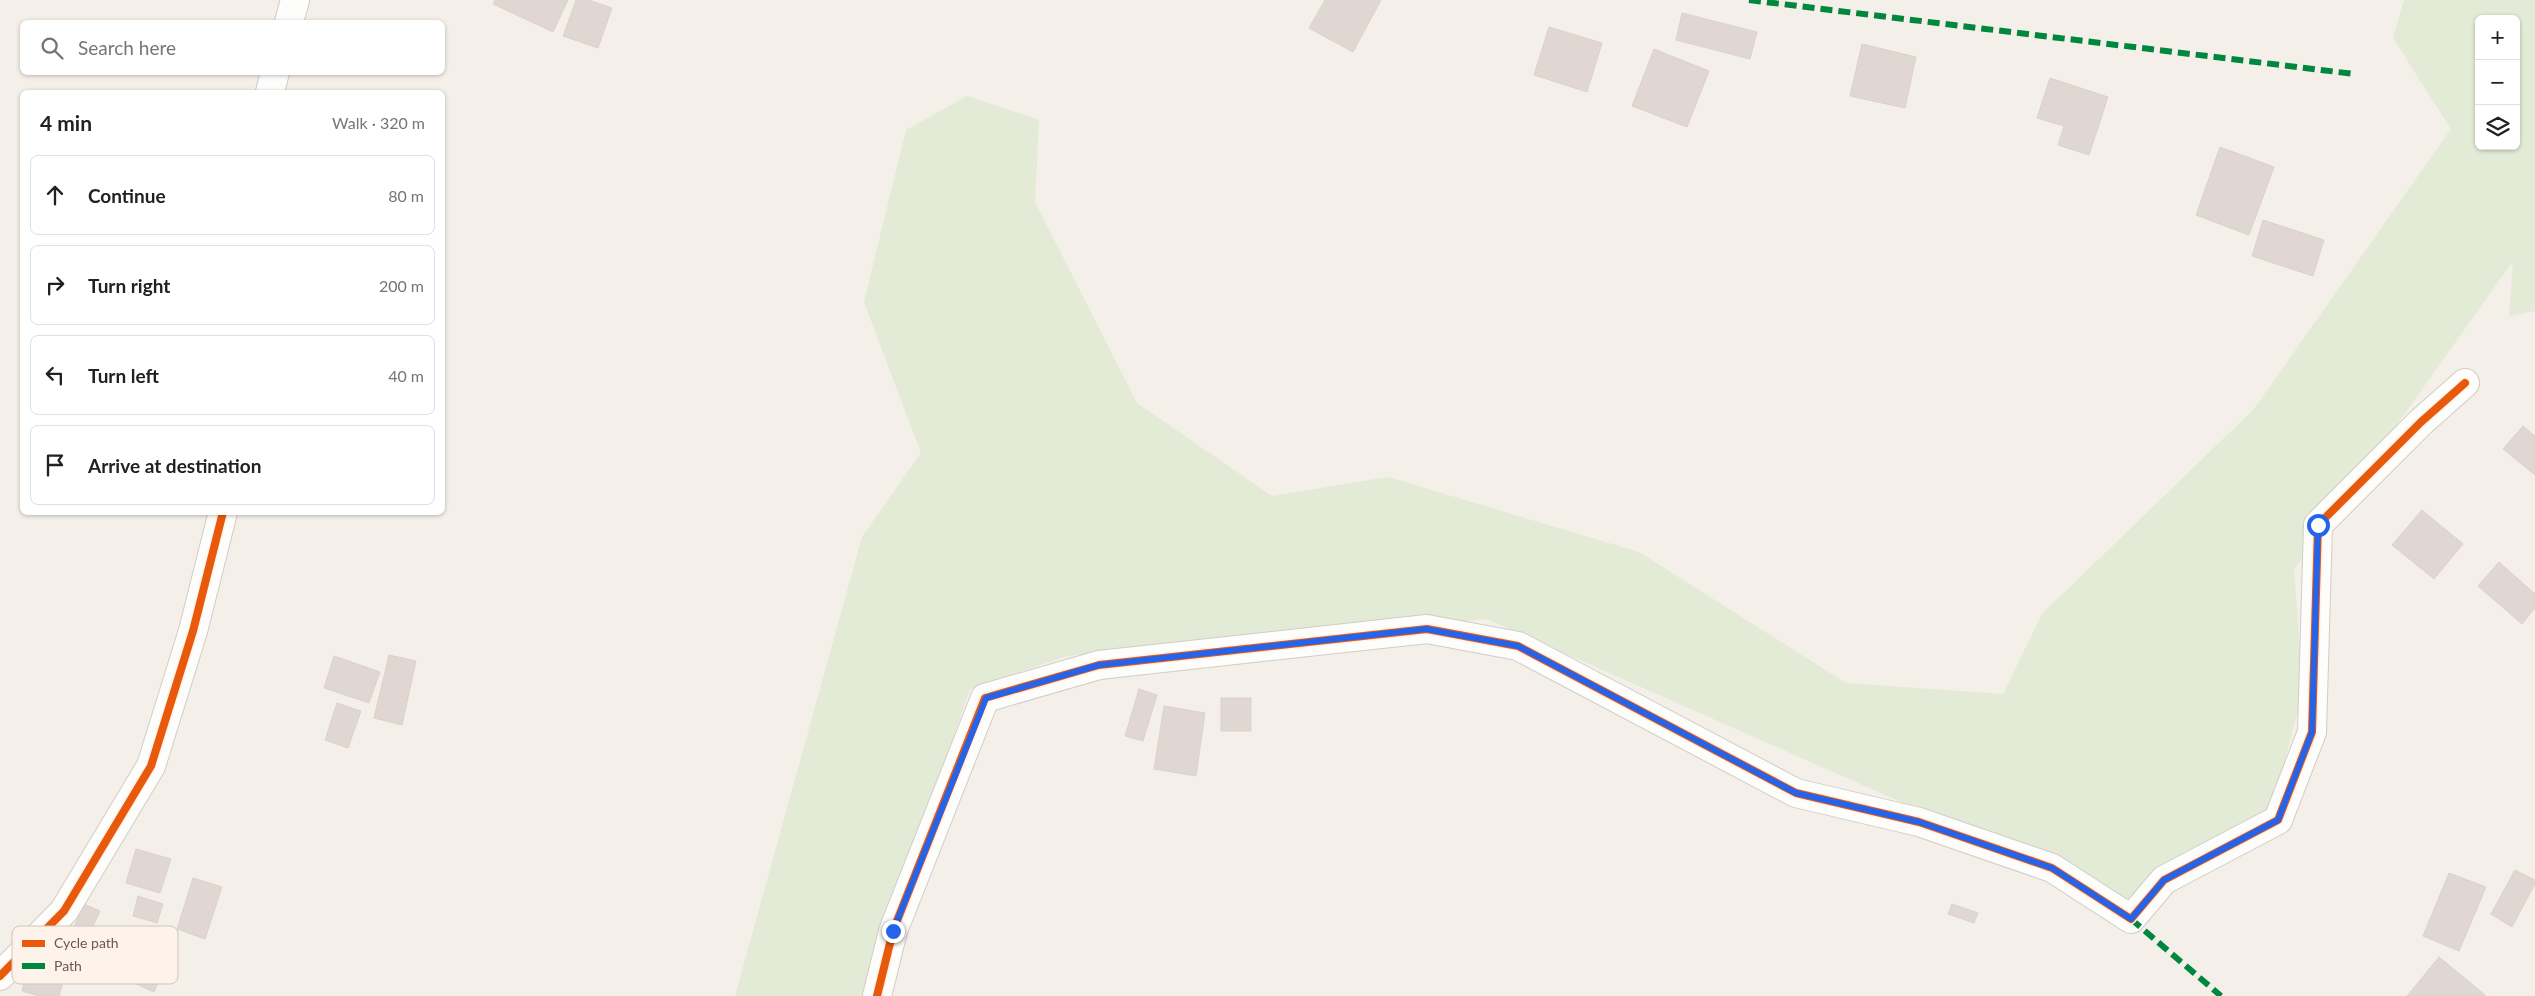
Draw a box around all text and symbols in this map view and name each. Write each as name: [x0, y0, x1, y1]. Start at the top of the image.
map controls: [2475, 15, 2520, 150]
button: +: [2475, 15, 2520, 60]
search box: [20, 20, 445, 75]
icon: search: [38, 34, 66, 62]
text: Search here: [78, 36, 176, 59]
button: −: [2475, 60, 2520, 105]
button: layers: [2475, 105, 2520, 150]
text: 4 min: [40, 110, 92, 135]
text: Walk · 320 m: [332, 113, 425, 132]
icon: ahead: [41, 181, 69, 209]
text: Continue: [88, 184, 166, 207]
text: 80 m: [388, 186, 424, 205]
icon: right: [41, 271, 69, 299]
text: Turn right: [88, 274, 170, 297]
text: 200 m: [379, 276, 424, 295]
icon: left: [41, 361, 69, 389]
text: Turn left: [88, 364, 159, 387]
text: 40 m: [388, 366, 424, 385]
icon: arrive: [41, 451, 69, 479]
text: Arrive at destination: [88, 454, 261, 477]
route start: [2307, 514, 2330, 537]
route end: [882, 920, 905, 943]
legend: [12, 926, 178, 984]
text: Cycle path: [54, 934, 119, 951]
text: Path: [54, 957, 82, 974]

